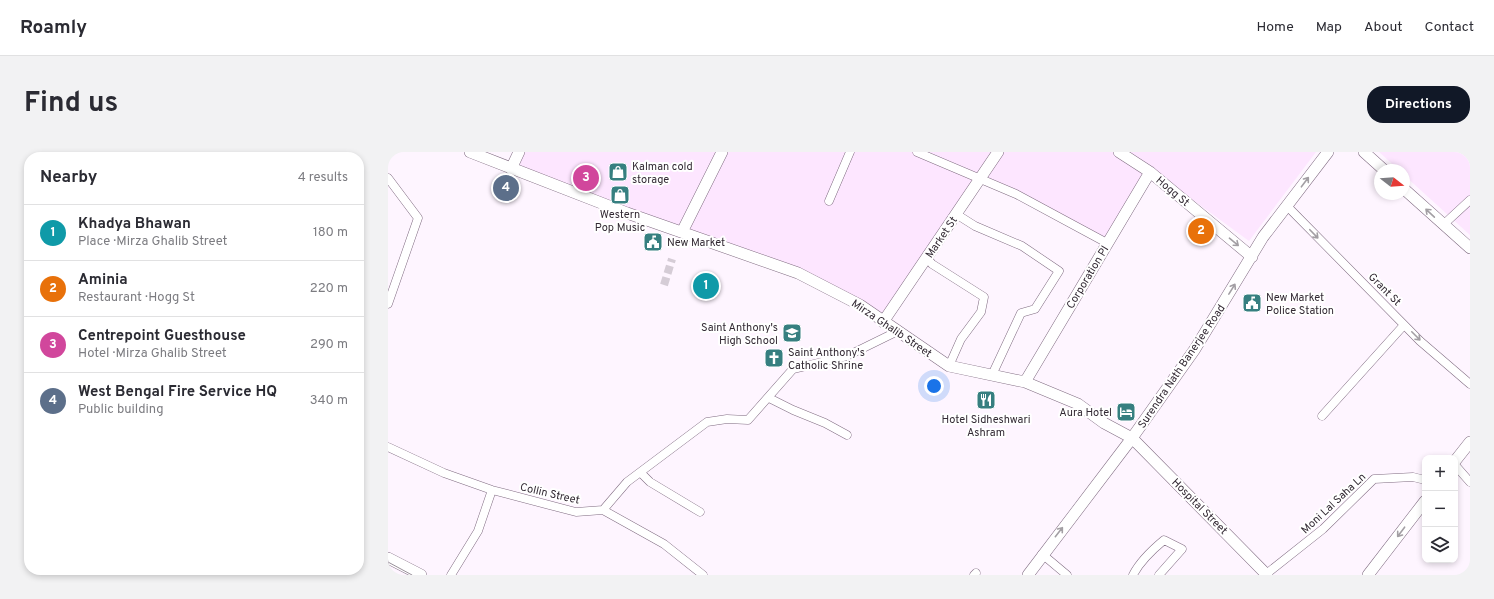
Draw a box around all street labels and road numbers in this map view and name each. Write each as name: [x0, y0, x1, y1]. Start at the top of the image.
street label: Hogg St: [1153, 174, 1192, 210]
street label: Market St: [923, 214, 961, 261]
street label: Corporation Pl: [1064, 243, 1112, 312]
street label: Grant St: [1365, 270, 1404, 309]
street label: Mirza Ghalib Street: [849, 297, 934, 361]
street label: Surendra Nath Banerjee Road: [1135, 302, 1229, 431]
street label: Moni Lal Saha Ln: [1298, 470, 1369, 537]
street label: Hospital Street: [1168, 476, 1230, 538]
street label: Collin Street: [519, 480, 581, 508]

